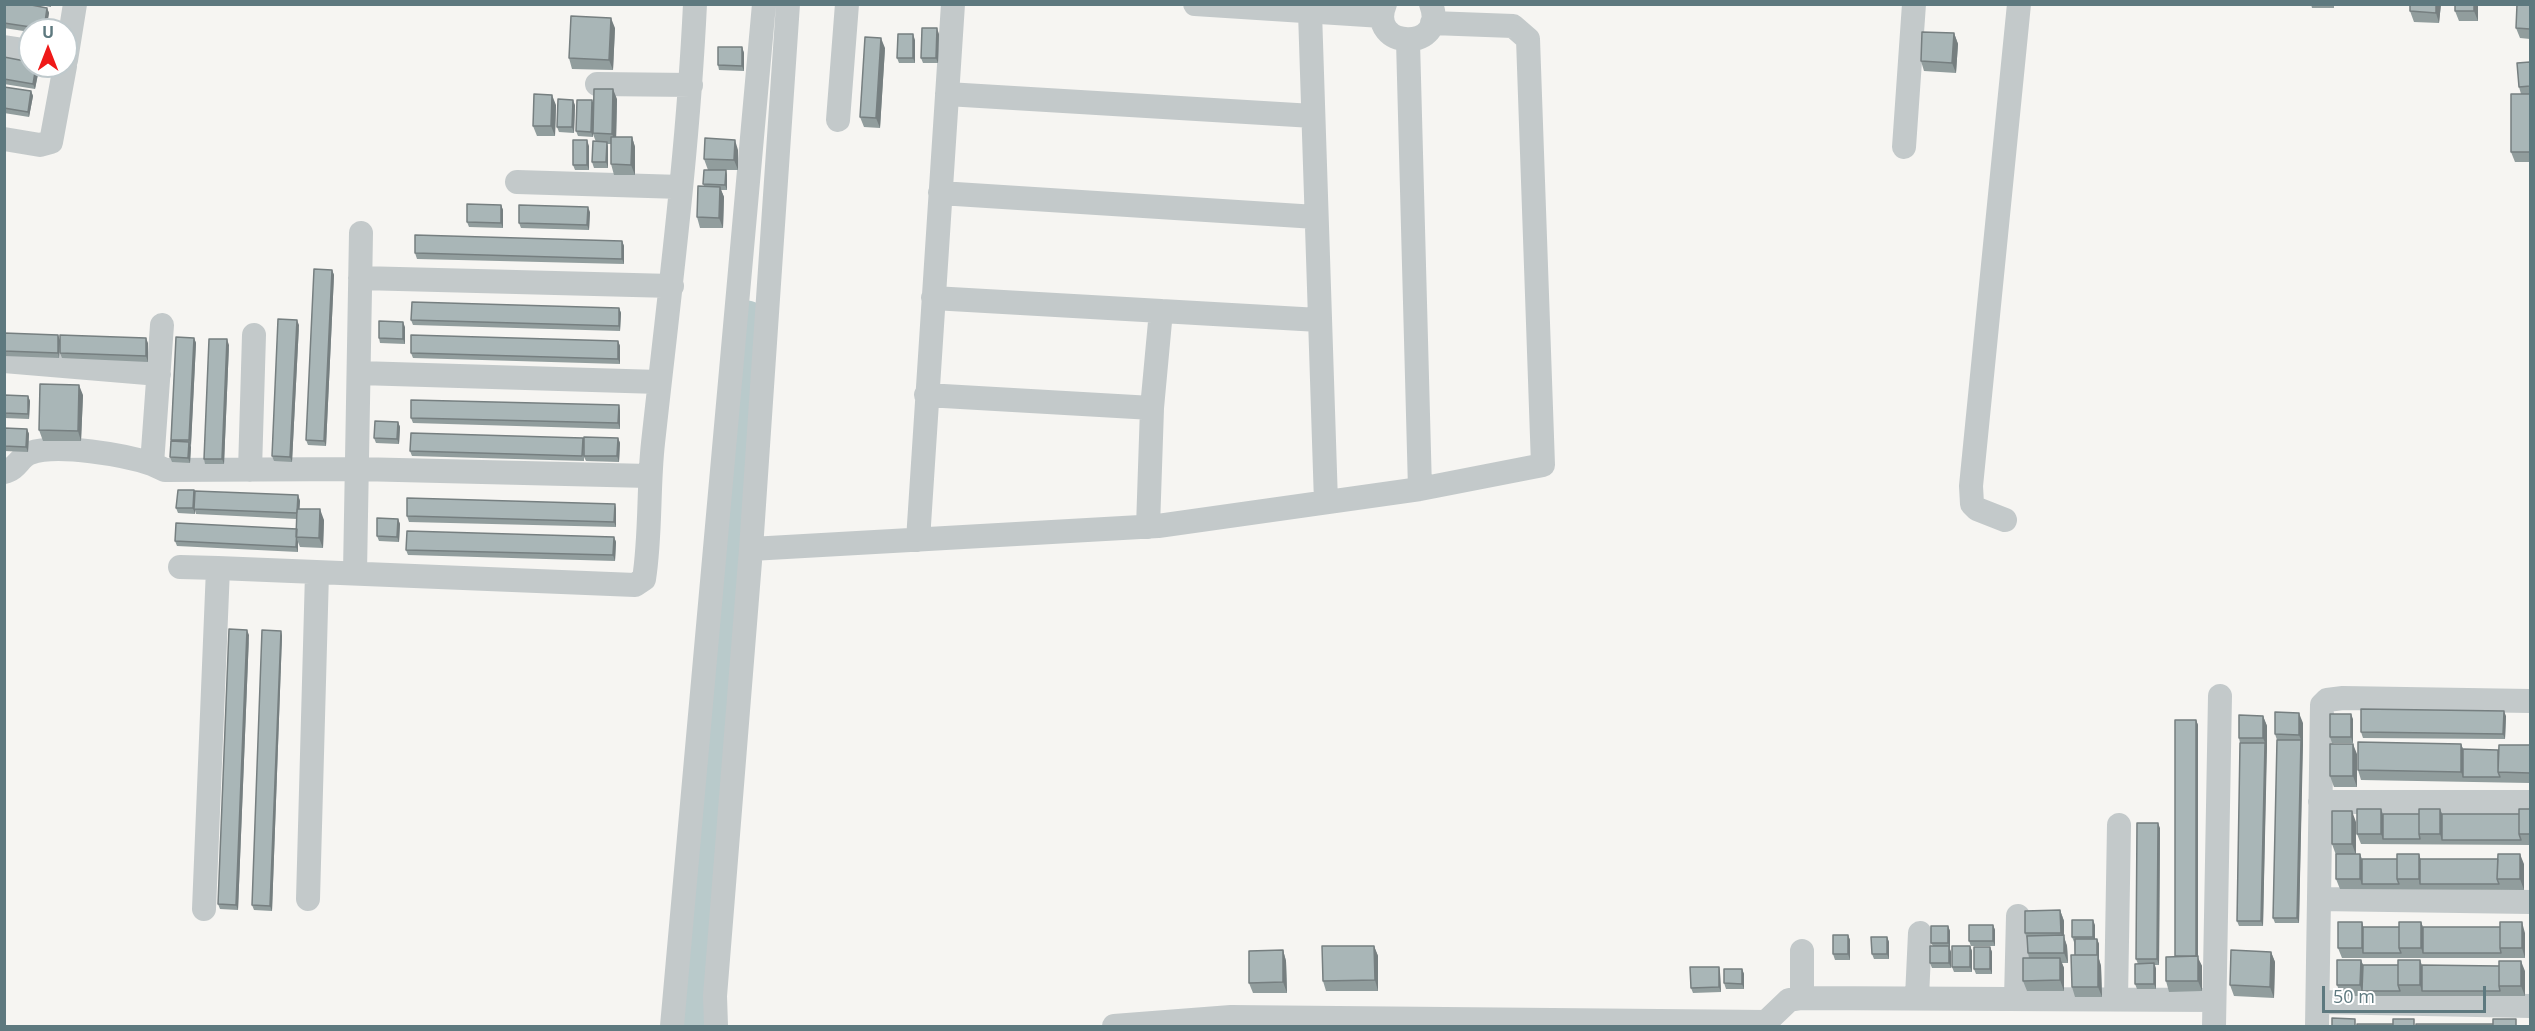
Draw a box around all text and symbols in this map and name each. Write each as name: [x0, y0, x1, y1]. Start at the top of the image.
north arrow: [18, 18, 78, 78]
text: U: [42, 21, 54, 43]
scale bar: [2325, 974, 2488, 1012]
text: 50 m: [2333, 984, 2375, 1008]

